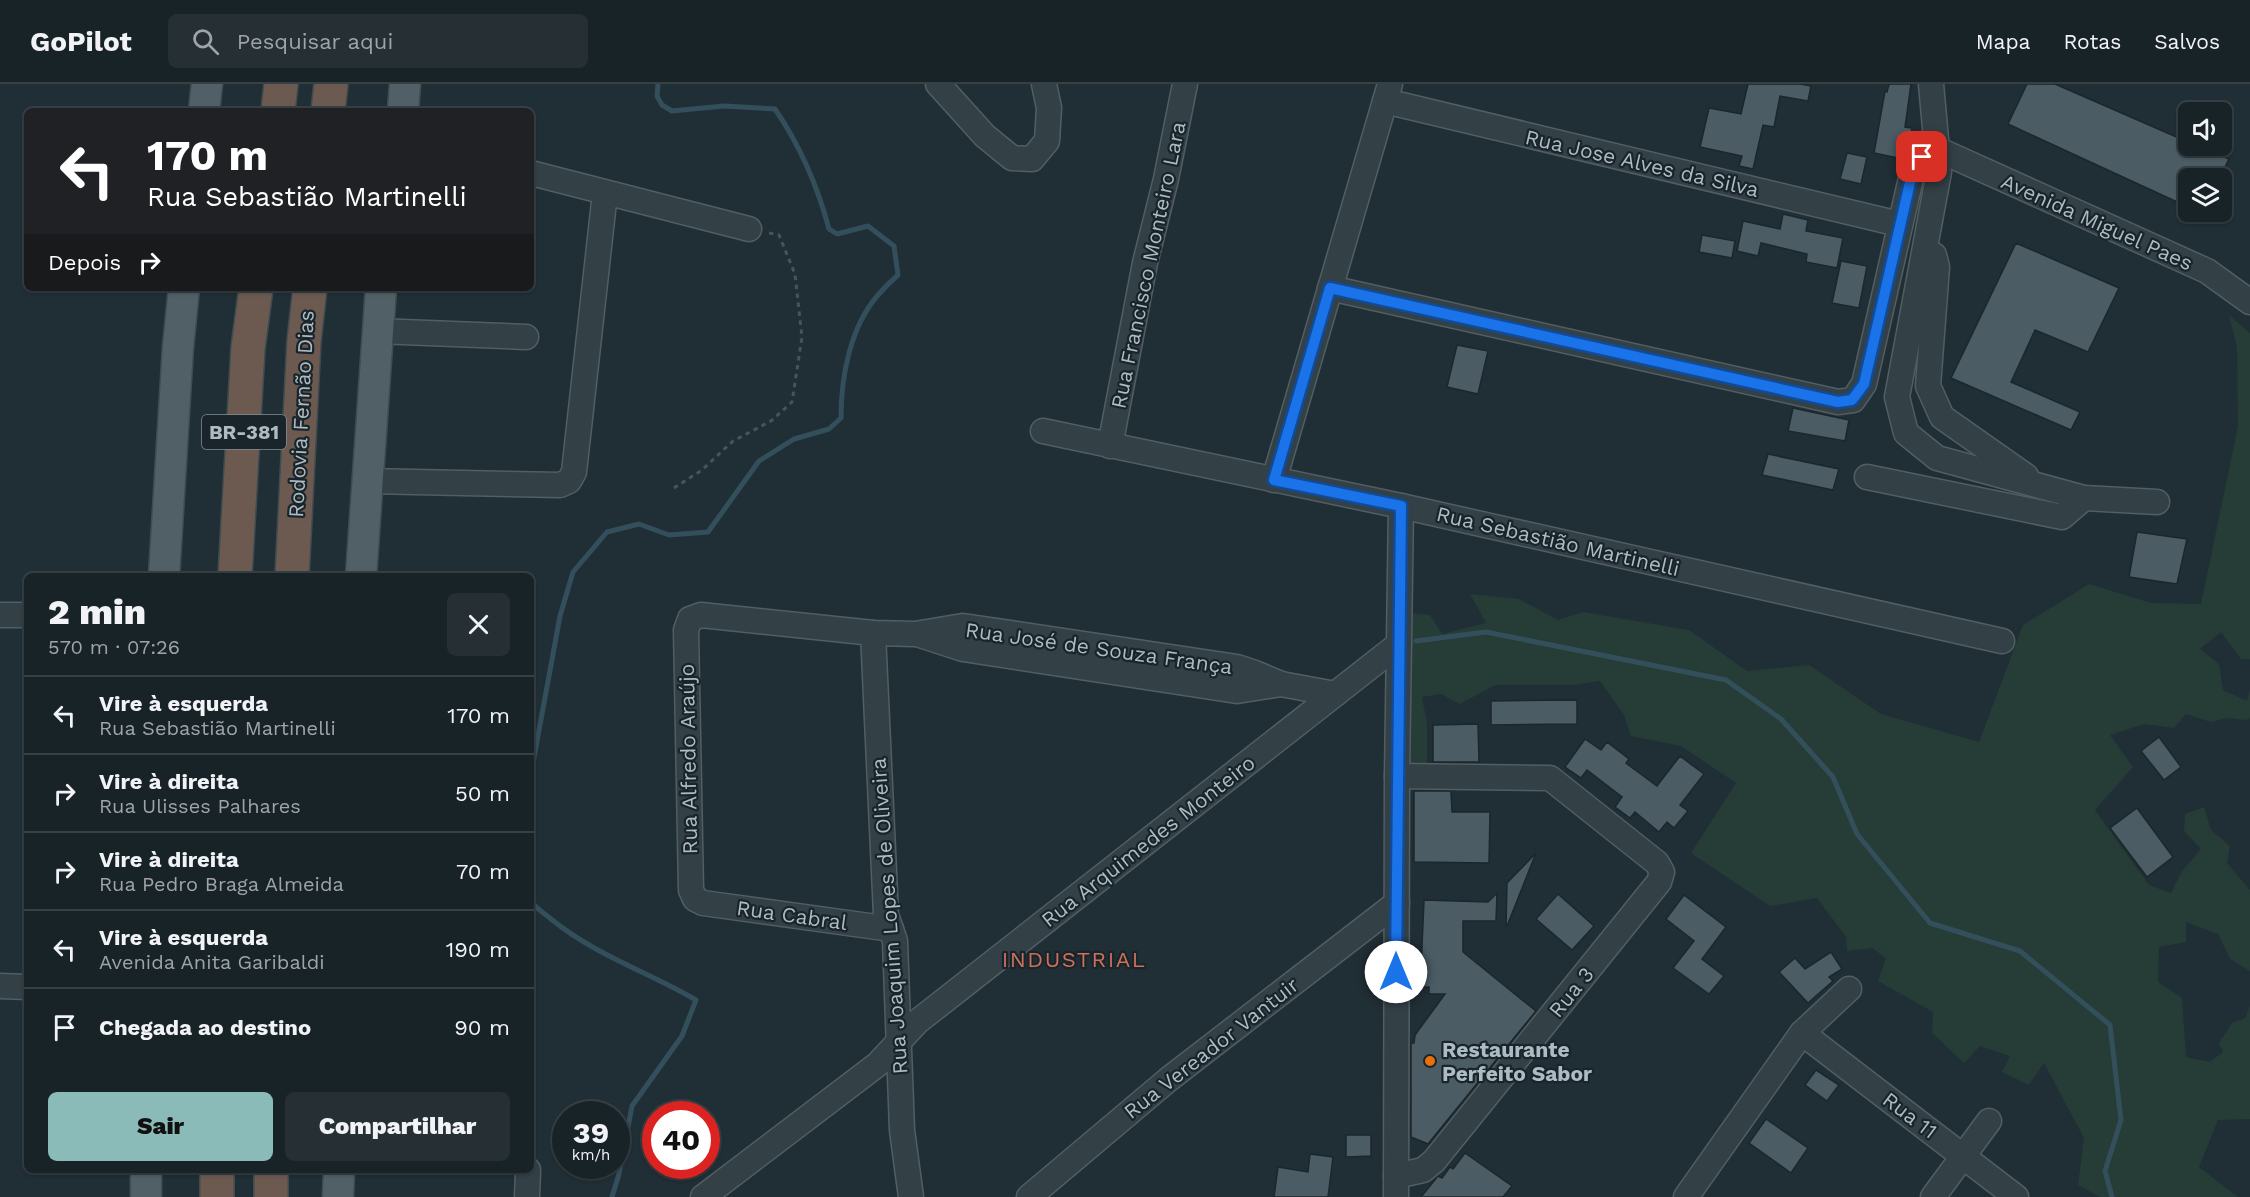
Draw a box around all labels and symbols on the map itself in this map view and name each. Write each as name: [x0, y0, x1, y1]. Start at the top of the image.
street label: Rua Francisco Monteiro Lara: [1105, 119, 1191, 411]
street label: Rua Jose Alves da Silva: [1523, 124, 1761, 202]
pin: [1896, 131, 1947, 182]
street label: Avenida Miguel Paes: [1997, 168, 2197, 276]
street label: Rodovia Fernão Dias: [283, 310, 319, 518]
road number: BR-381: [202, 415, 286, 449]
street label: Rua Sebastião Martinelli: [1434, 501, 1682, 581]
street label: Rua José de Souza França: [964, 617, 1234, 679]
street label: Rua Alfredo Araújo: [674, 664, 702, 854]
street label: Rua Arquimedes Monteiro: [1036, 750, 1260, 932]
street label: Rua Joaquim Lopes de Oliveira: [865, 757, 913, 1075]
street label: Rua Cabral: [735, 895, 849, 935]
position arrow: [1364, 940, 1428, 1004]
district label: INDUSTRIAL: [1002, 947, 1146, 972]
street label: Rua 3: [1543, 962, 1599, 1022]
street label: Rua Vereador Vantuir: [1119, 972, 1304, 1124]
place label: Restaurante Perfeito Sabor: [1442, 1037, 1592, 1086]
marker: Restaurante Perfeito Sabor: [1423, 1054, 1437, 1068]
street label: Rua 11: [1878, 1087, 1942, 1143]
speed limit sign: 40: [642, 1101, 720, 1179]

